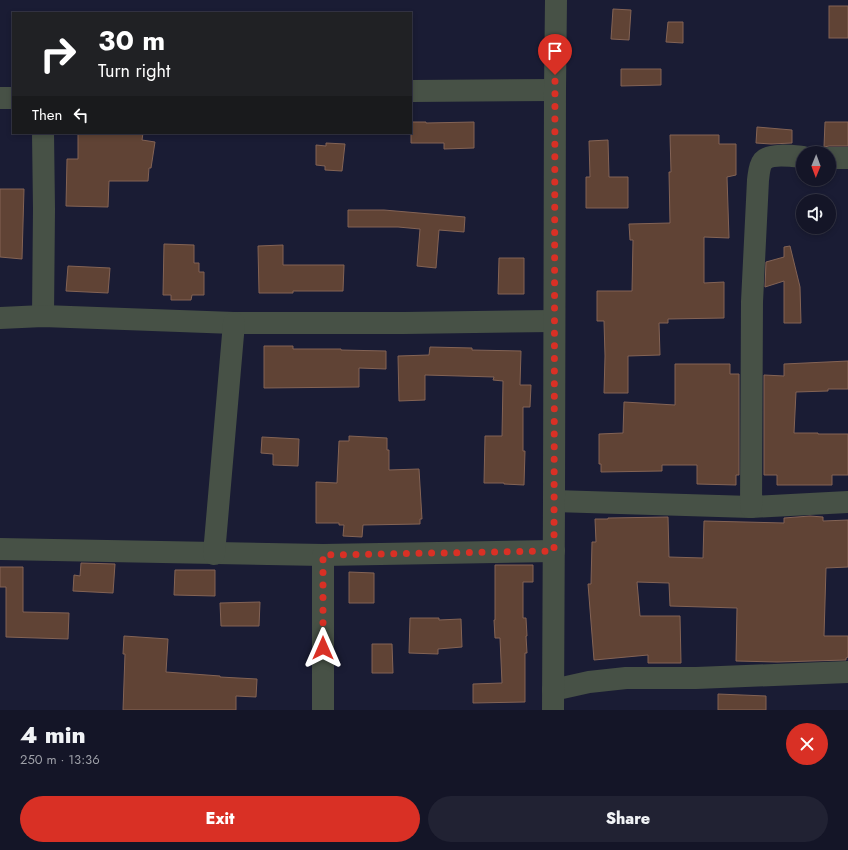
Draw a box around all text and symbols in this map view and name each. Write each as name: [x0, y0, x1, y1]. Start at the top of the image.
text: 30 m: [98, 20, 165, 61]
icon: right: [32, 28, 84, 80]
pin: [538, 34, 572, 75]
icon: arrive: [544, 40, 566, 62]
text: Turn right: [98, 58, 170, 84]
text: Then: [32, 104, 62, 126]
icon: left: [70, 104, 92, 126]
north arrow: [796, 146, 836, 186]
map controls: [796, 146, 836, 234]
button: sound: [796, 194, 836, 234]
position arrow: [302, 627, 344, 669]
text: 4 min: [20, 717, 86, 752]
button: close: [786, 723, 828, 765]
text: 250 m · 13:36: [20, 750, 100, 769]
button: Exit: [20, 796, 420, 842]
button: Share: [428, 796, 828, 842]

